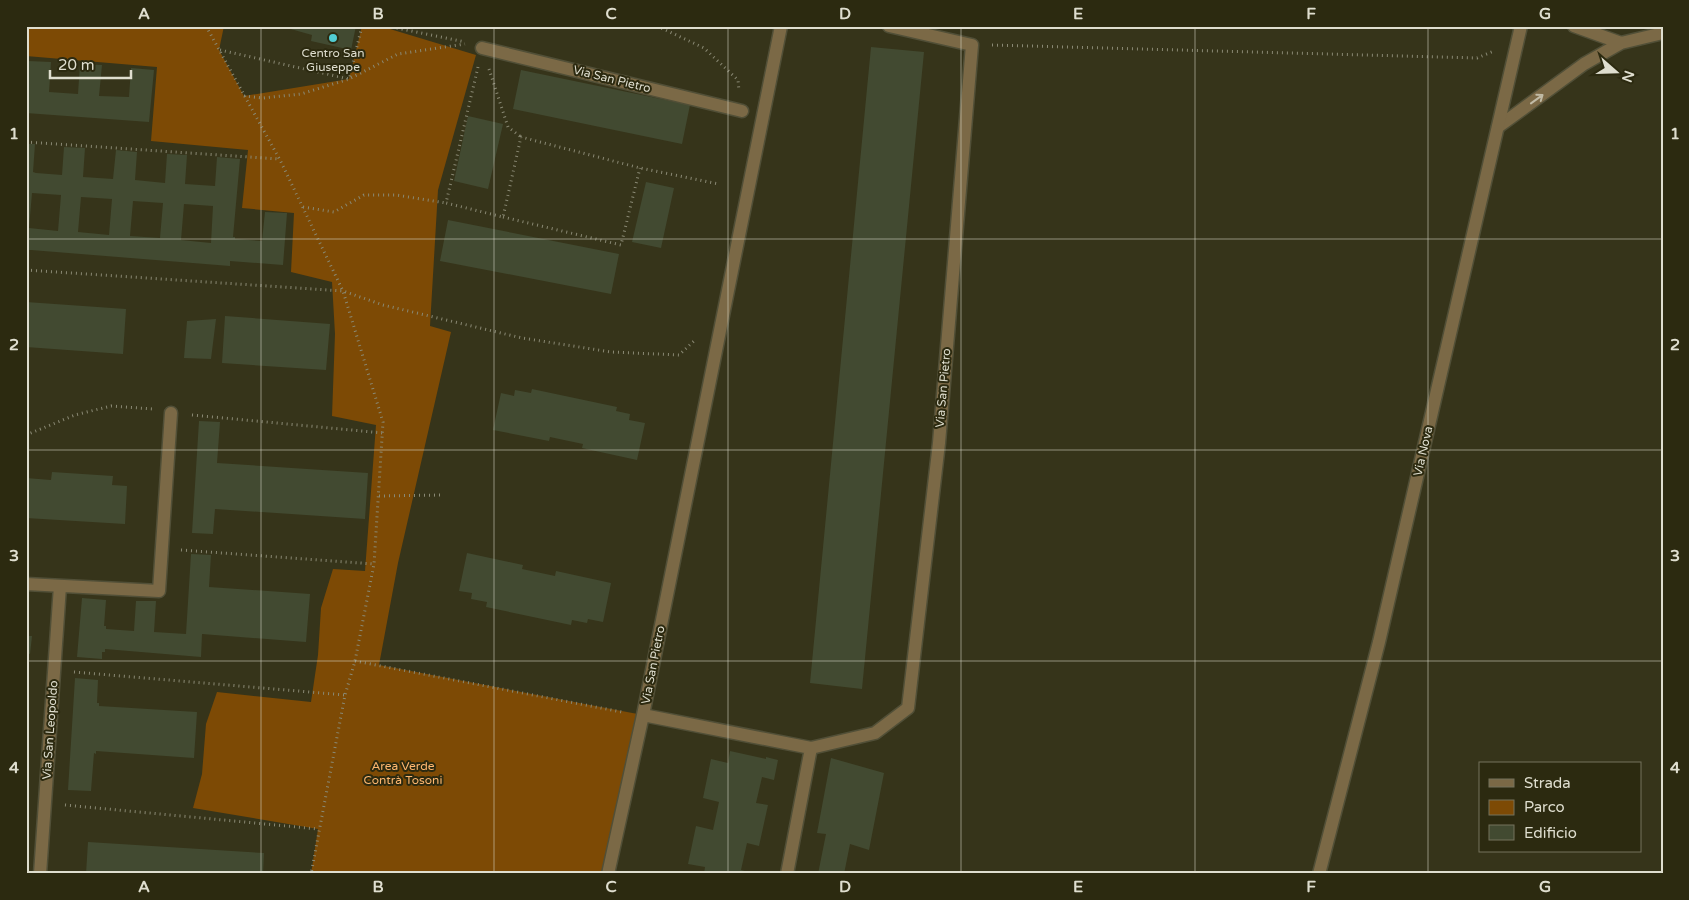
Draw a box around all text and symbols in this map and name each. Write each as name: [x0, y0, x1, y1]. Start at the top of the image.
text: A: [138, 4, 150, 24]
text: B: [372, 4, 384, 24]
text: C: [605, 4, 617, 24]
text: D: [839, 4, 851, 24]
text: E: [1073, 4, 1083, 24]
text: F: [1306, 4, 1316, 24]
text: G: [1539, 4, 1551, 24]
marker: Centro San Giuseppe: [327, 32, 339, 44]
place label: Centro San Giuseppe: [302, 46, 364, 74]
scale bar: [50, 48, 131, 80]
north arrow: [1592, 48, 1642, 98]
text: 20 m: [58, 56, 95, 74]
street label: Via San Pietro: [572, 63, 652, 95]
text: N: [1618, 68, 1638, 84]
one-way arrow: [1530, 94, 1544, 104]
text: 1: [9, 124, 19, 144]
text: 1: [1670, 124, 1680, 144]
text: 2: [9, 335, 19, 355]
text: 2: [1670, 335, 1680, 355]
street label: Via San Pietro: [933, 348, 953, 428]
street label: Via Nova: [1410, 425, 1436, 477]
text: 3: [9, 546, 19, 566]
text: 3: [1670, 546, 1680, 566]
street label: Via San Pietro: [639, 625, 667, 705]
street label: Via San Leopoldo: [40, 680, 60, 780]
text: 4: [9, 758, 19, 778]
text: 4: [1670, 758, 1680, 778]
park label: Area Verde Contrà Tosoni: [364, 759, 442, 787]
legend: [1479, 762, 1642, 852]
text: Strada: [1524, 774, 1571, 792]
text: Parco: [1524, 798, 1565, 816]
text: Edificio: [1524, 824, 1577, 842]
text: A: [138, 877, 150, 897]
text: B: [372, 877, 384, 897]
text: C: [605, 877, 617, 897]
text: D: [839, 877, 851, 897]
text: E: [1073, 877, 1083, 897]
text: F: [1306, 877, 1316, 897]
text: G: [1539, 877, 1551, 897]

